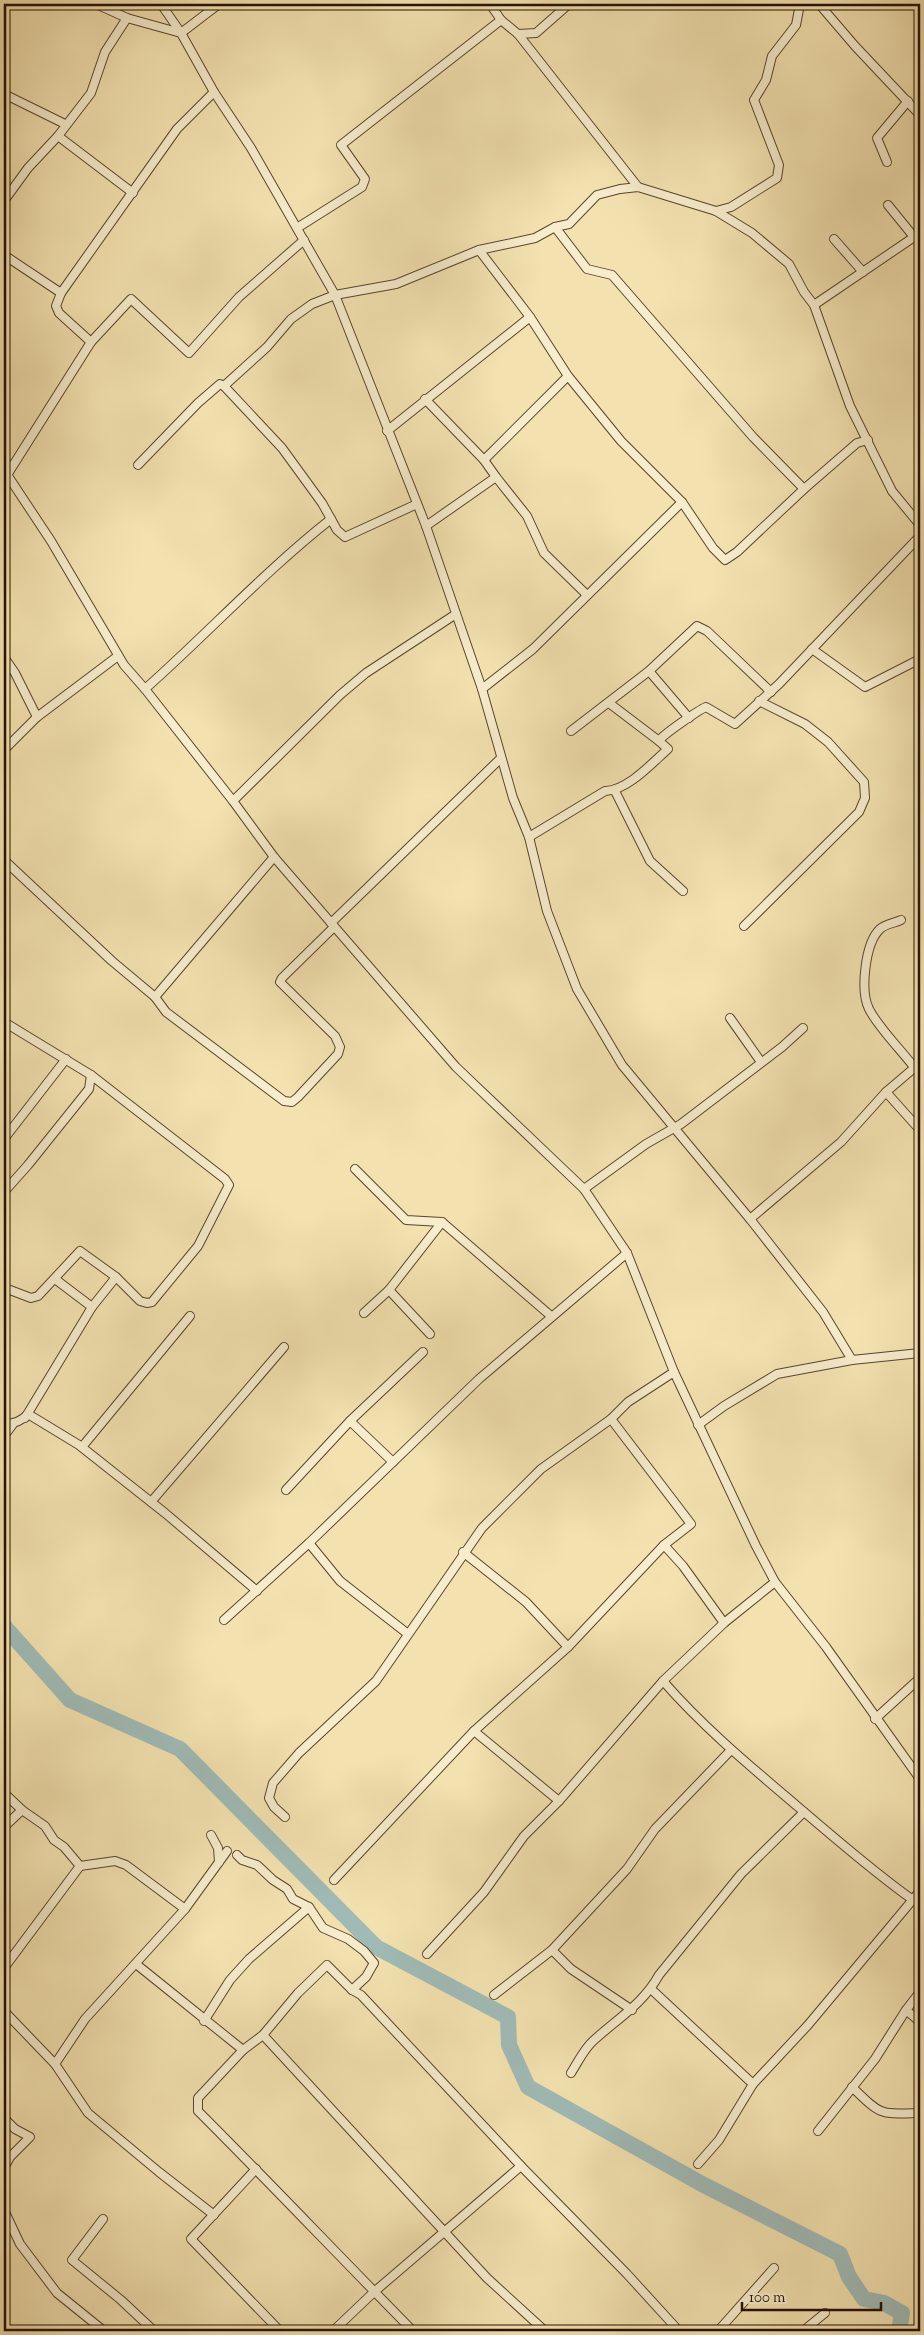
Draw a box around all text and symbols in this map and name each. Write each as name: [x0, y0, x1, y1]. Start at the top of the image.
scale bar: [742, 2280, 880, 2312]
text: 100 m: [749, 2288, 786, 2309]

